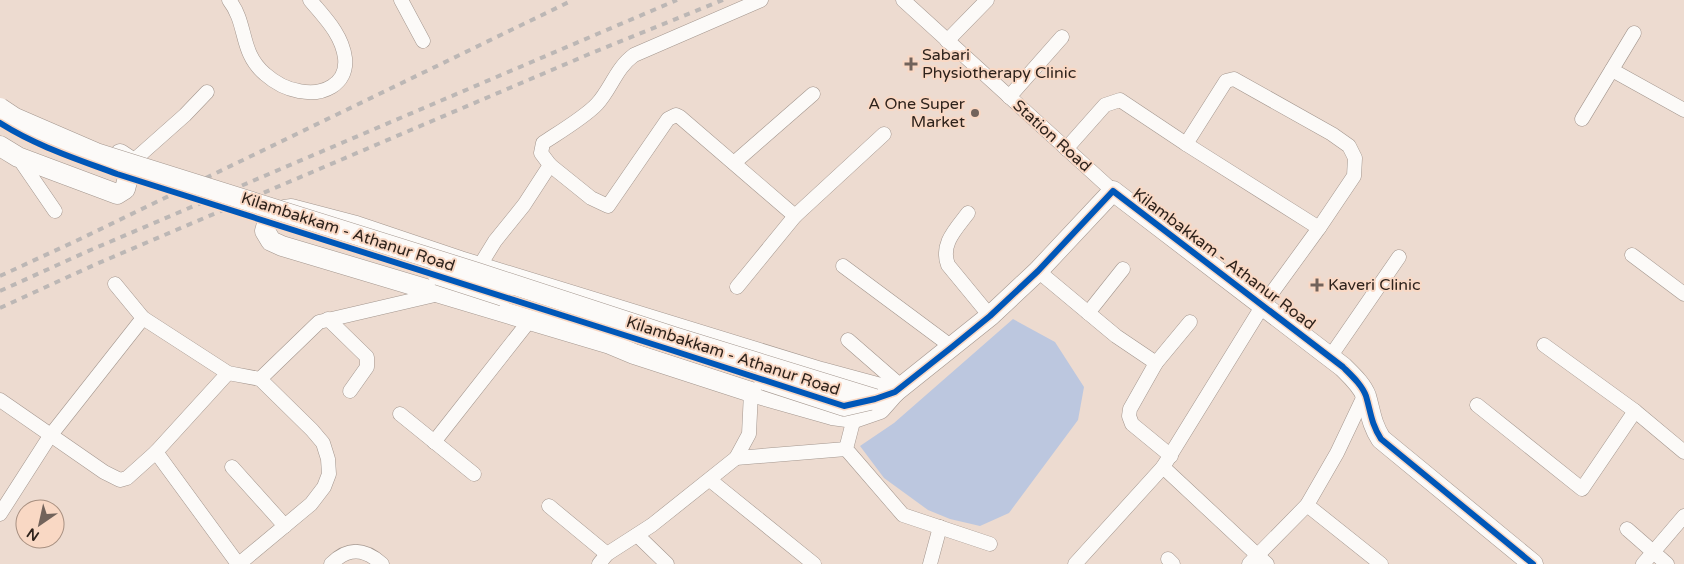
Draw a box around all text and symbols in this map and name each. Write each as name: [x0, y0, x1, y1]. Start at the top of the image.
place label: Sabari Physiotherapy Clinic: [922, 45, 1076, 83]
marker: Sabari Physiotherapy Clinic: [904, 57, 918, 71]
place label: A One Super Market: [868, 94, 966, 132]
street label: Station Road: [1009, 96, 1095, 176]
marker: A One Super Market: [969, 107, 981, 119]
street label: Kilambakkam - Athanur Road: [1129, 184, 1319, 334]
street label: Kilambakkam - Athanur Road: [239, 188, 457, 276]
place label: Kaveri Clinic: [1328, 275, 1421, 295]
marker: Kaveri Clinic: [1310, 278, 1324, 292]
street label: Kilambakkam - Athanur Road: [624, 312, 842, 400]
north arrow: [15, 499, 65, 549]
text: N: [24, 524, 42, 545]

